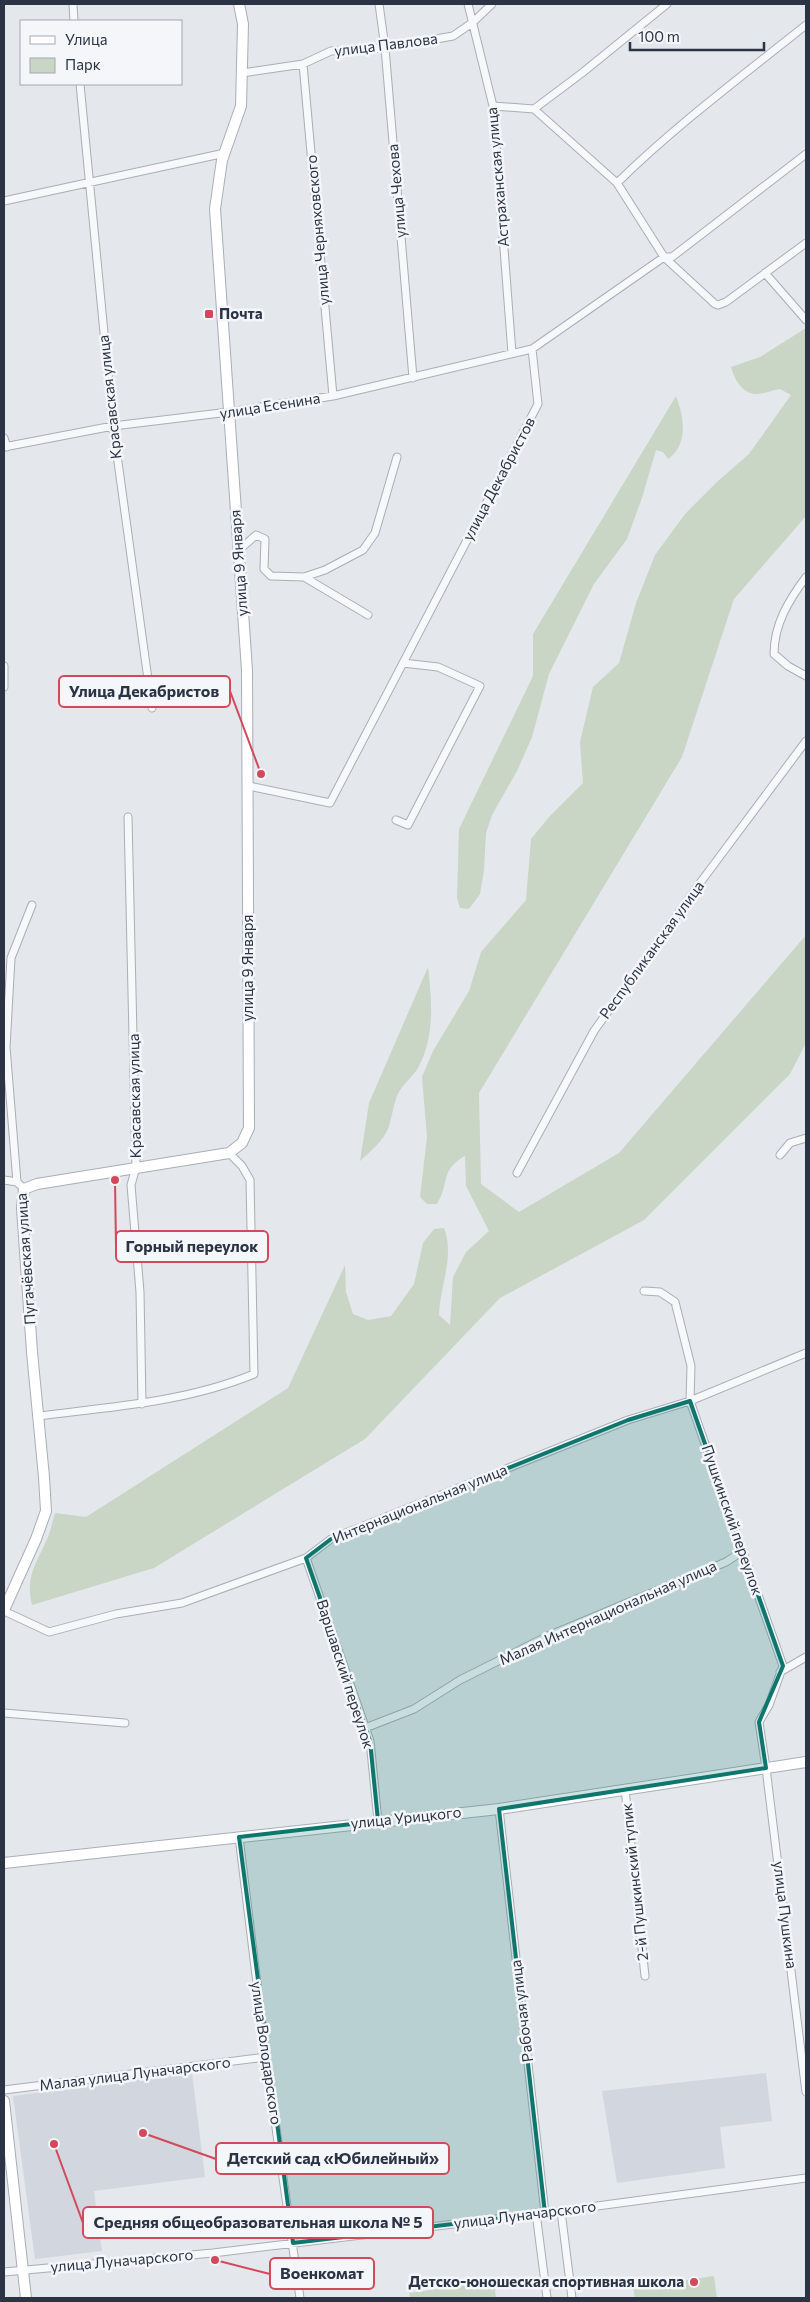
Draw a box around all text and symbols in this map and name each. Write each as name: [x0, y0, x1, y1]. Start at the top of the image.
legend: [20, 20, 182, 85]
scale bar: [630, 20, 764, 52]
text: 100 m: [638, 27, 680, 45]
street label: улица Павлова: [333, 29, 439, 59]
text: Улица: [65, 30, 107, 48]
text: Парк: [65, 55, 101, 73]
street label: Астраханская улица: [482, 106, 512, 248]
street label: улица Чехова: [383, 143, 409, 239]
street label: улица Черняховского: [301, 154, 333, 306]
place label: Почта: [219, 304, 263, 322]
marker: Почта: [203, 308, 215, 320]
street label: Красавская улица: [94, 334, 124, 460]
street label: улица Есенина: [218, 388, 321, 422]
street label: улица Декабристов: [458, 414, 538, 543]
street label: улица 9 Января: [225, 509, 251, 617]
callout: Улица Декабристов: [59, 676, 230, 707]
text: Улица Декабристов: [69, 681, 219, 700]
street label: Республиканская улица: [595, 877, 707, 1022]
street label: улица 9 Января: [238, 915, 256, 1021]
street label: Красавская улица: [124, 1033, 144, 1159]
street label: Пугачёвская улица: [11, 1193, 39, 1326]
callout: Горный переулок: [116, 1231, 268, 1262]
text: Горный переулок: [126, 1236, 258, 1255]
street label: Пушкинский переулок: [699, 1442, 767, 1597]
street label: Интернациональная улица: [330, 1460, 510, 1546]
street label: Малая Интернациональная улица: [496, 1556, 719, 1668]
street label: Варшавский переулок: [313, 1597, 379, 1751]
street label: улица Урицкого: [350, 1802, 462, 1832]
street label: 2-й Пушкинский тупик: [617, 1802, 651, 1962]
street label: улица Пушкина: [770, 1860, 802, 1970]
street label: Рабочая улица: [506, 1959, 536, 2063]
street label: улица Володарского: [248, 1980, 286, 2126]
street label: Малая улица Луначарского: [38, 2052, 232, 2094]
callout: Детский сад «Юбилейный»: [216, 2143, 449, 2174]
text: Детский сад «Юбилейный»: [227, 2148, 439, 2167]
street label: улица Луначарского: [453, 2196, 597, 2232]
callout: Средняя общеобразовательная школа № 5: [83, 2207, 433, 2238]
text: Средняя общеобразовательная школа № 5: [93, 2212, 423, 2231]
street label: улица Луначарского: [50, 2245, 194, 2275]
callout: Военкомат: [270, 2258, 374, 2289]
text: Военкомат: [280, 2263, 364, 2282]
place label: Детско-юношеская спортивная школа: [409, 2272, 684, 2290]
marker: Детско-юношеская спортивная школа: [688, 2276, 700, 2288]

